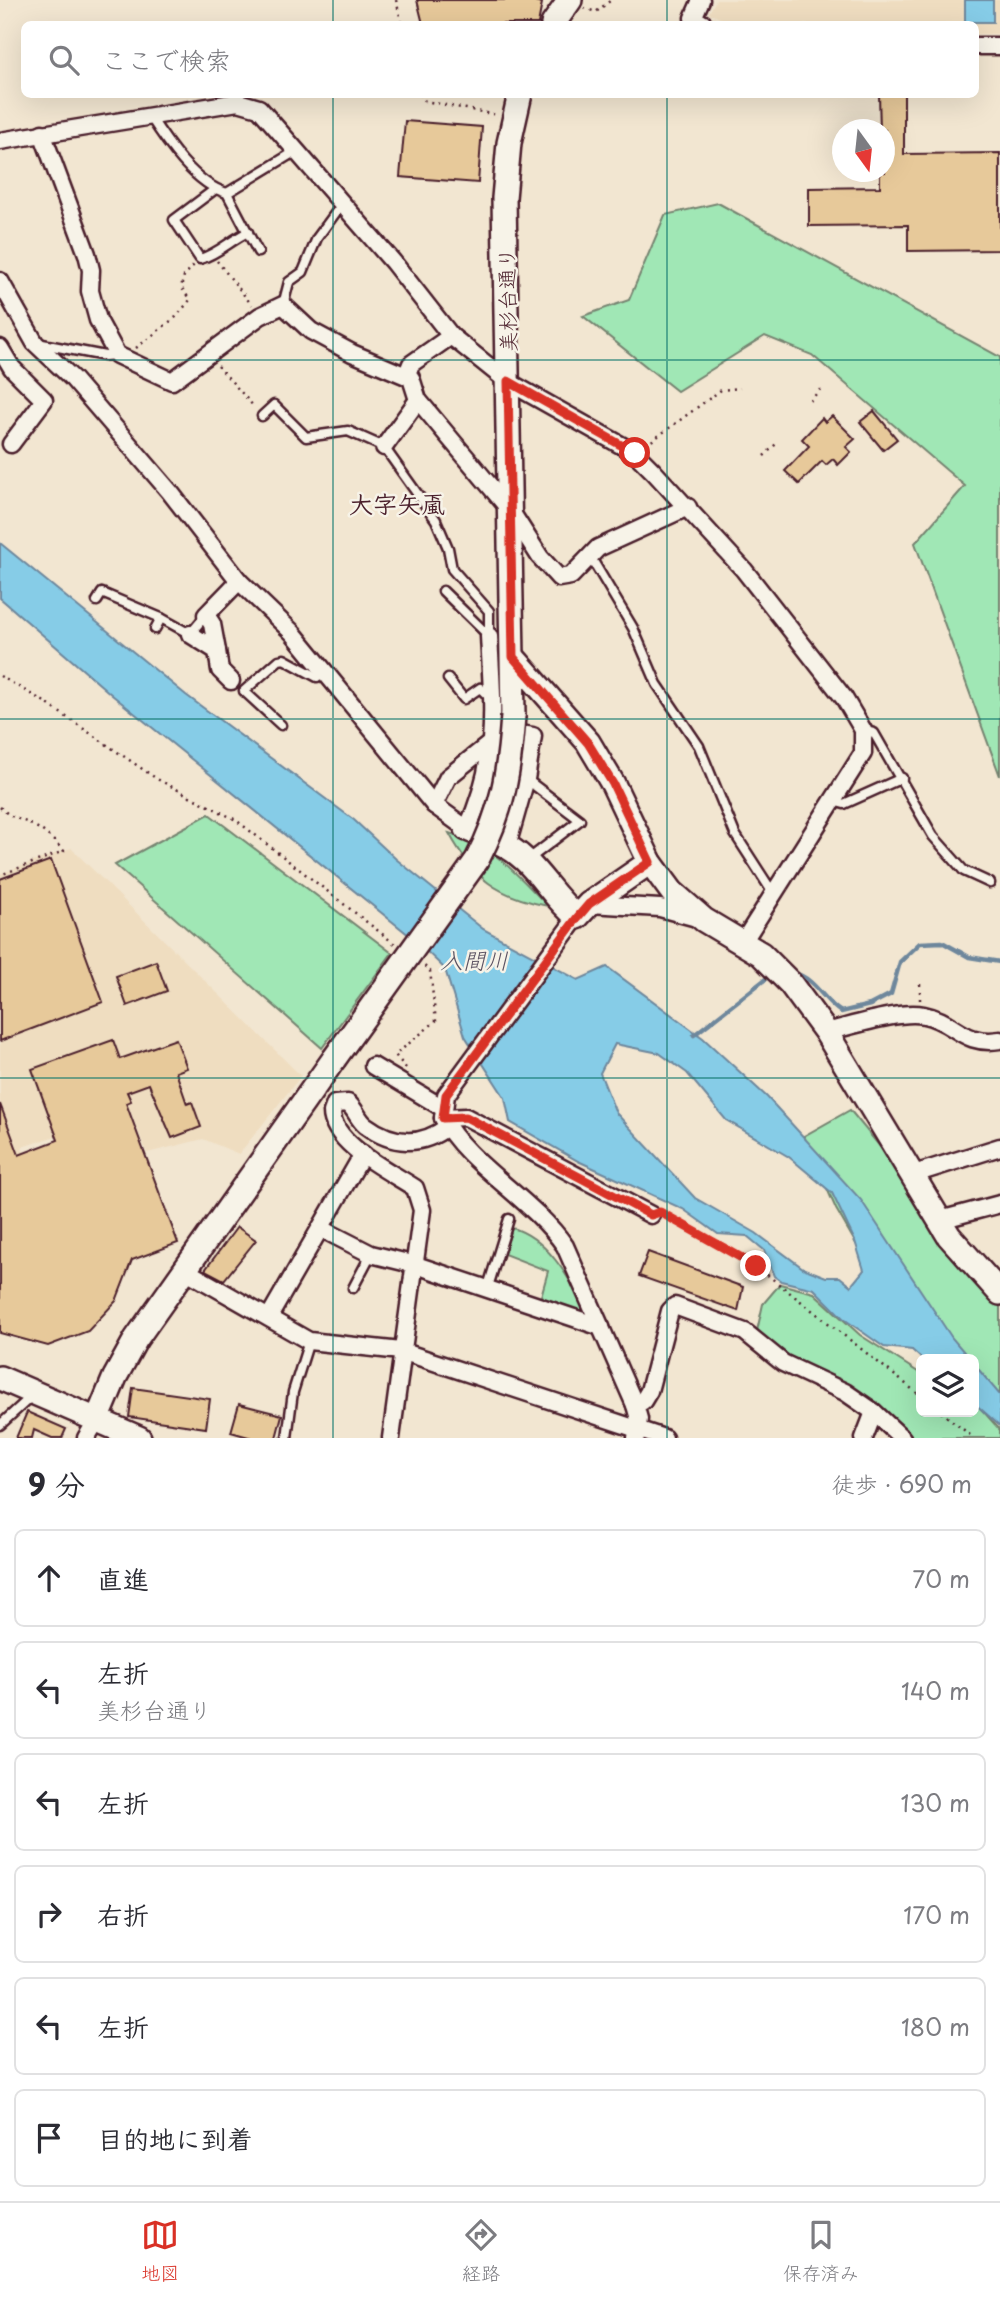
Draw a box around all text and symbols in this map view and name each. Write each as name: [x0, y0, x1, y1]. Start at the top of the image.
search box: [21, 21, 979, 98]
text: ここで検索: [101, 40, 231, 79]
icon: search: [45, 41, 83, 79]
north arrow: [832, 119, 895, 182]
street label: 美杉台通り: [489, 247, 523, 353]
route start: [619, 437, 650, 468]
district label: 大字矢颪: [349, 485, 445, 521]
water label: 入間川: [440, 942, 509, 977]
route end: [740, 1250, 771, 1281]
map controls: [916, 1354, 979, 1417]
button: layers: [916, 1354, 979, 1417]
text: 9 分: [28, 1461, 85, 1506]
text: 徒歩 · 690 m: [832, 1466, 972, 1501]
icon: ahead: [30, 1559, 68, 1597]
text: 直進: [97, 1559, 149, 1598]
text: 70 m: [912, 1561, 970, 1596]
text: 左折: [97, 1653, 149, 1692]
icon: left: [30, 1671, 68, 1709]
text: 140 m: [901, 1673, 970, 1708]
text: 美杉台通り: [97, 1692, 212, 1727]
icon: left: [30, 1783, 68, 1821]
text: 左折: [97, 1783, 149, 1822]
text: 130 m: [900, 1785, 970, 1820]
icon: right: [30, 1895, 68, 1933]
text: 右折: [97, 1895, 149, 1934]
text: 170 m: [903, 1897, 970, 1932]
icon: left: [30, 2007, 68, 2045]
text: 左折: [97, 2007, 149, 2046]
text: 180 m: [901, 2009, 970, 2044]
icon: arrive: [30, 2119, 68, 2157]
text: 目的地に到着: [97, 2119, 253, 2158]
tab: 地図: [141, 2216, 179, 2286]
tab: 経路: [462, 2216, 500, 2286]
tab: 保存済み: [783, 2216, 859, 2286]

